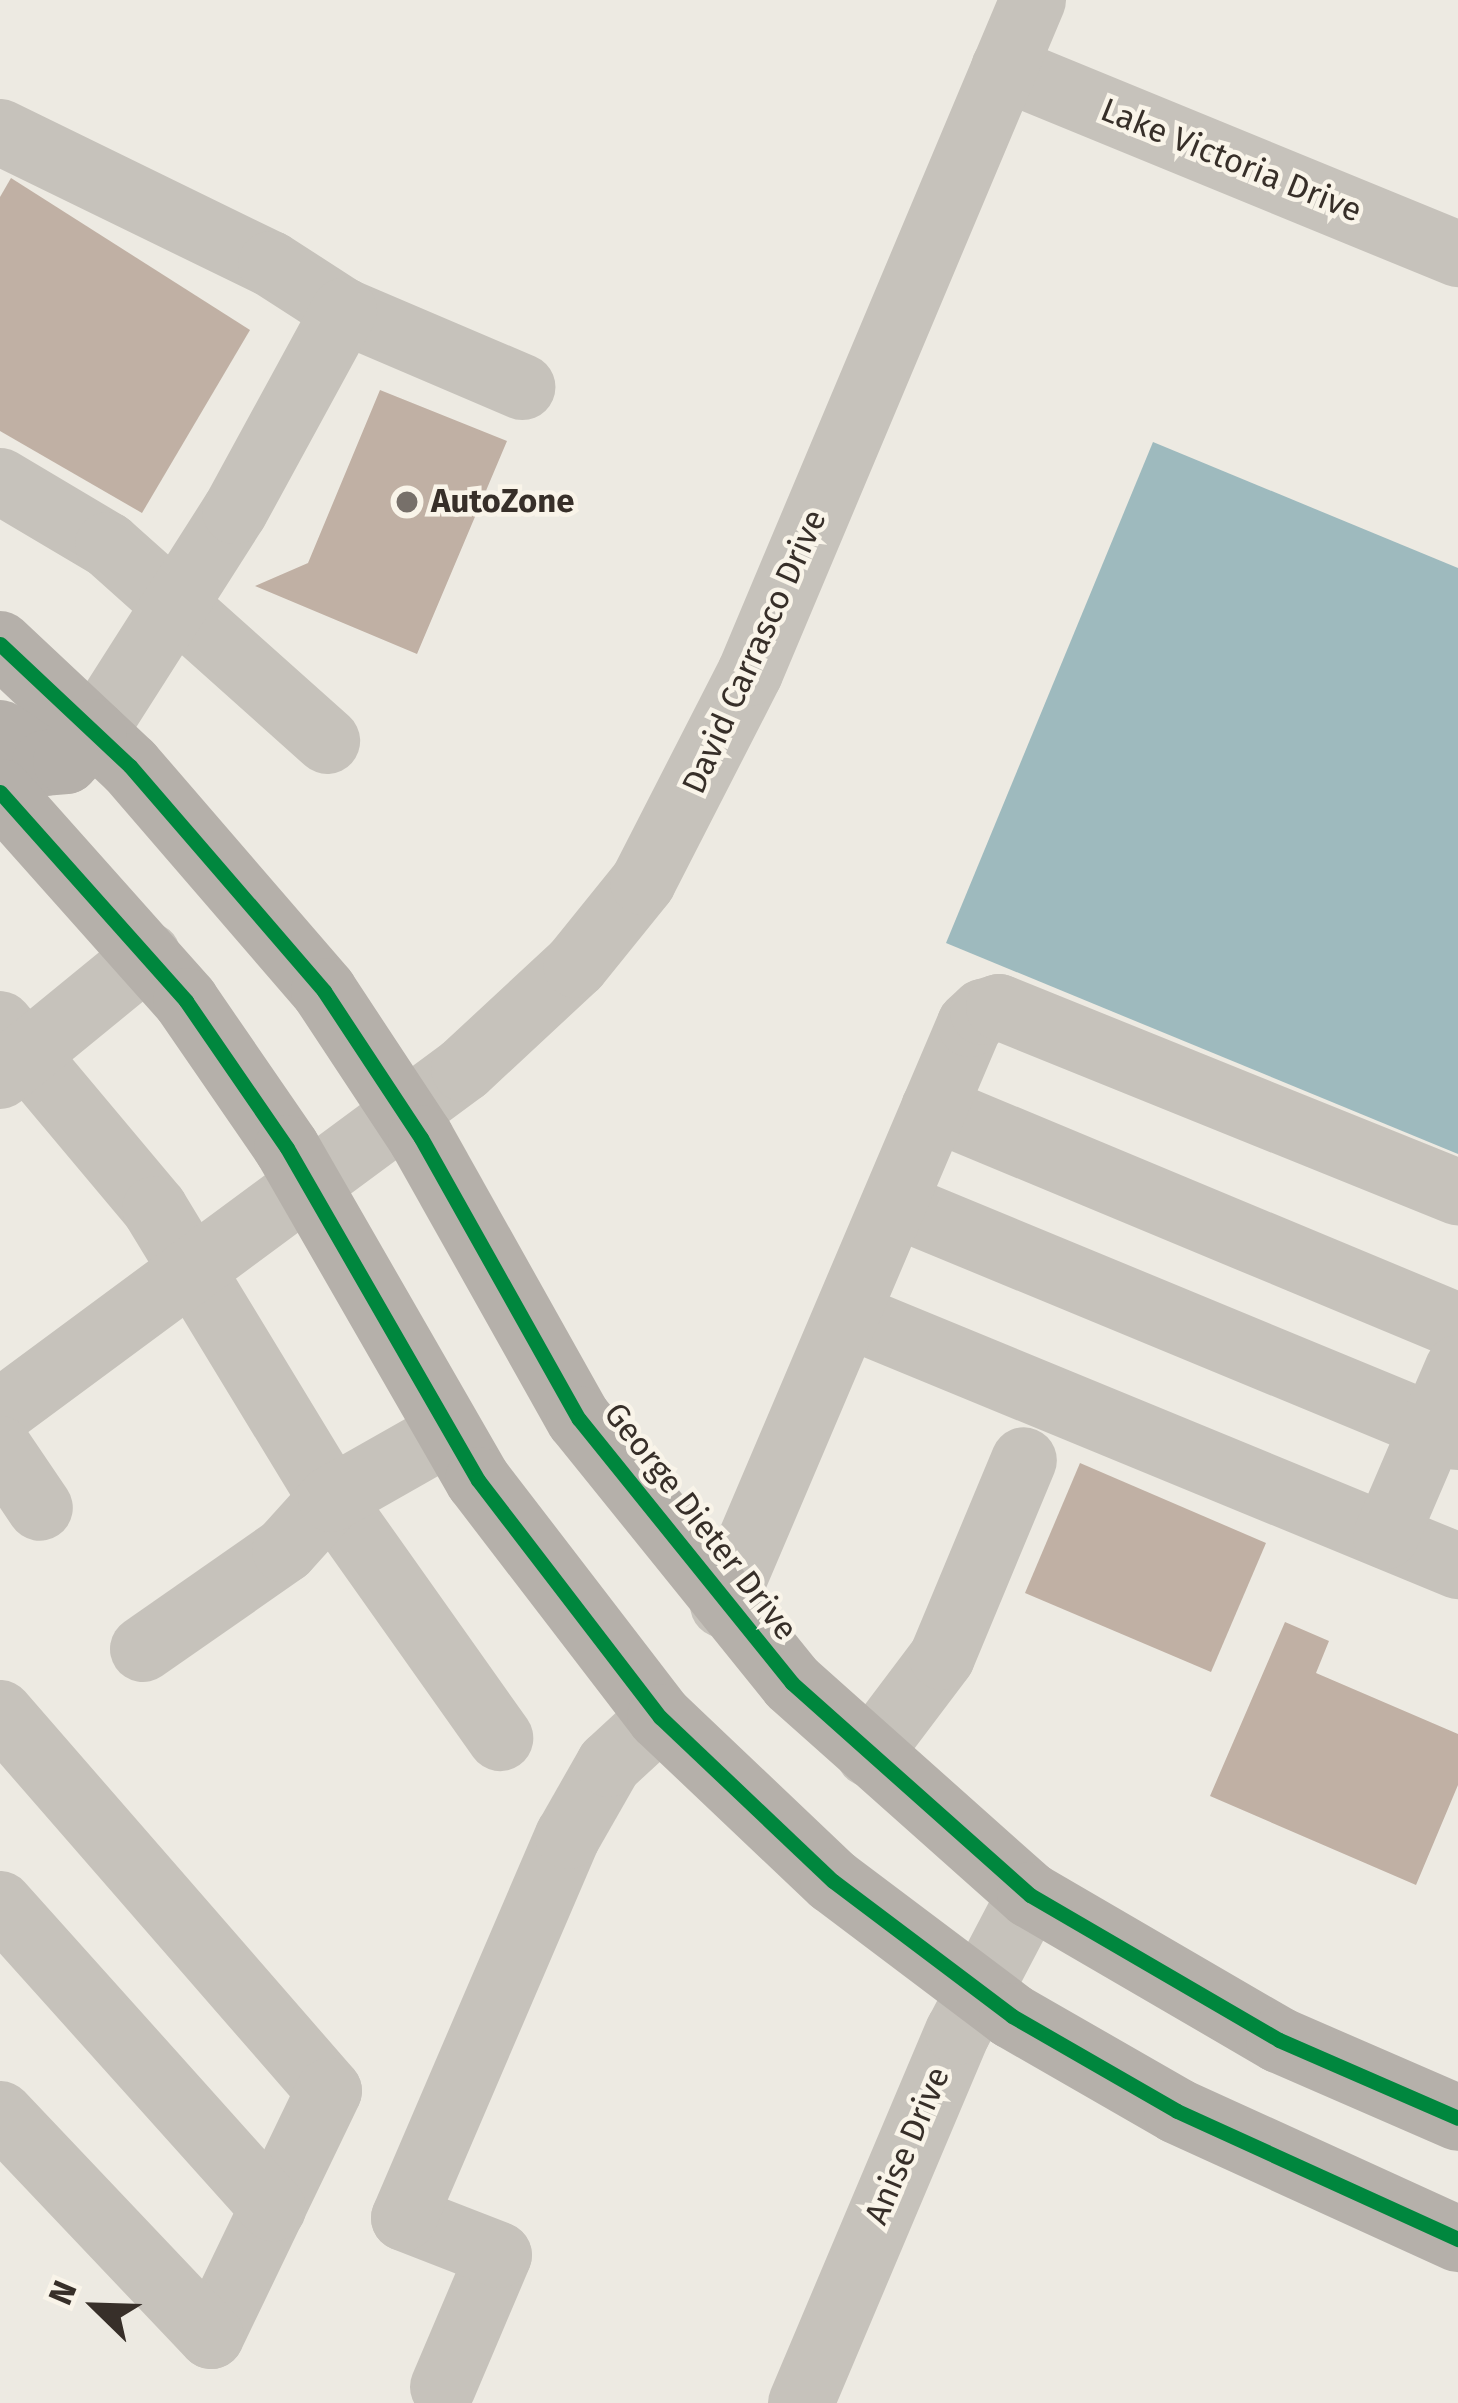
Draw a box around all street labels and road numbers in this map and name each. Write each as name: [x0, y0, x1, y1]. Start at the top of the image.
street label: Lake Victoria Drive: [1095, 91, 1367, 231]
street label: David Carrasco Drive: [675, 504, 835, 800]
street label: George Dieter Drive: [595, 1395, 805, 1649]
street label: Anise Drive: [857, 2061, 959, 2231]

